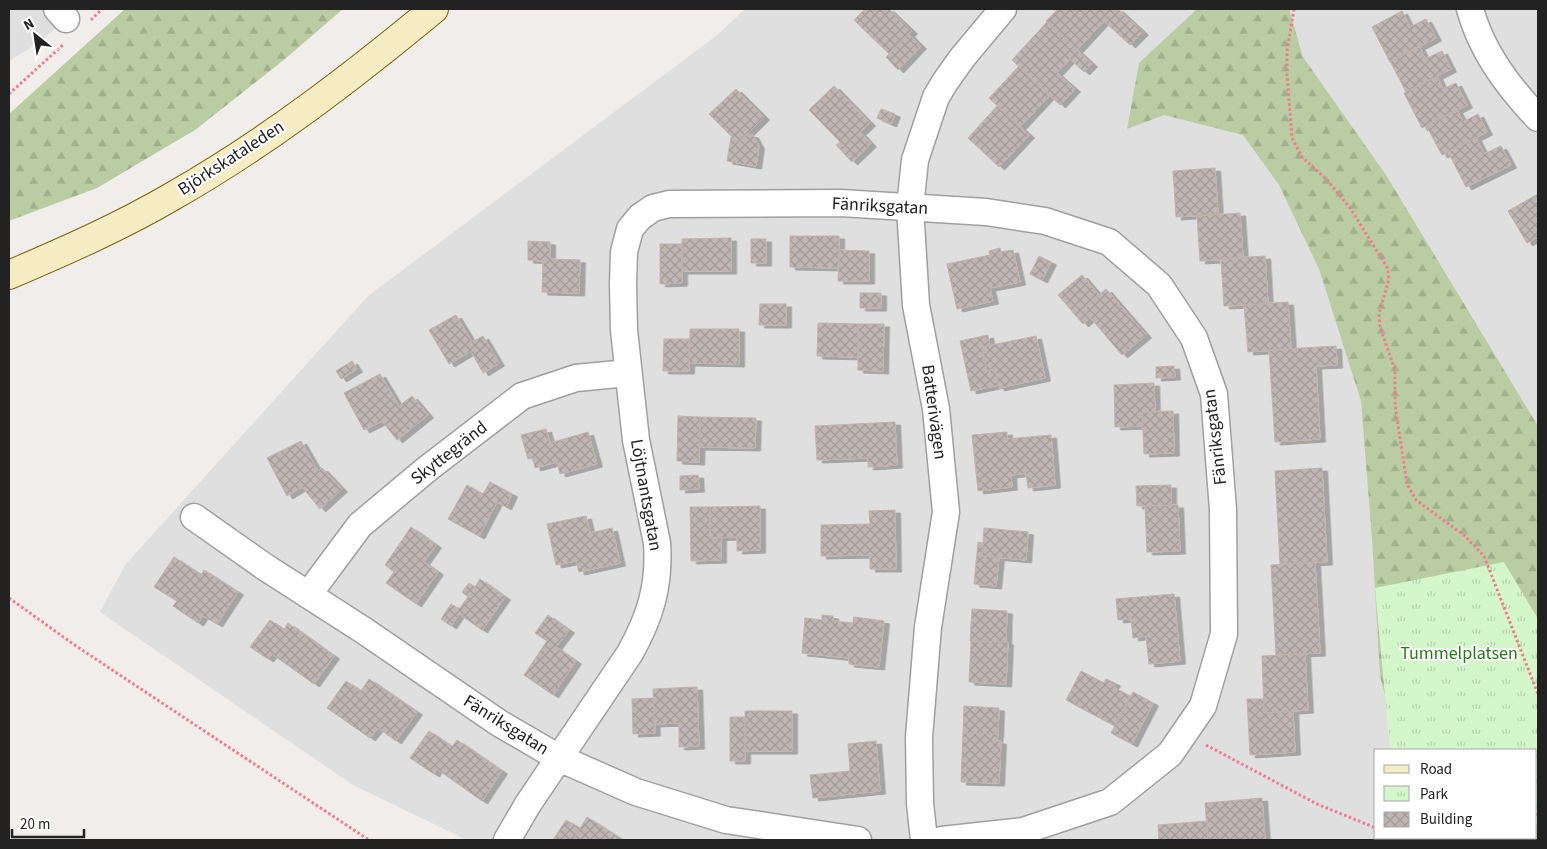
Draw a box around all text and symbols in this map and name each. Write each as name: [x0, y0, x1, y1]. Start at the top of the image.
north arrow: [10, 10, 60, 60]
text: N: [20, 14, 38, 36]
street label: Björkskataleden: [173, 114, 289, 202]
street label: Fänriksgatan: [831, 191, 929, 221]
street label: Batterivägen: [915, 363, 953, 461]
street label: Fänriksgatan: [1197, 388, 1233, 486]
street label: Skyttegränd: [405, 415, 493, 491]
street label: Löjtnantsgatan: [624, 437, 668, 553]
park label: Tummelplatsen: [1400, 641, 1518, 666]
street label: Fänriksgatan: [458, 689, 554, 761]
legend: [1374, 749, 1537, 839]
text: Road: [1420, 759, 1452, 780]
text: Park: [1420, 784, 1449, 805]
scale bar: [12, 806, 85, 838]
text: Building: [1420, 809, 1473, 830]
text: 20 m: [20, 814, 50, 835]

